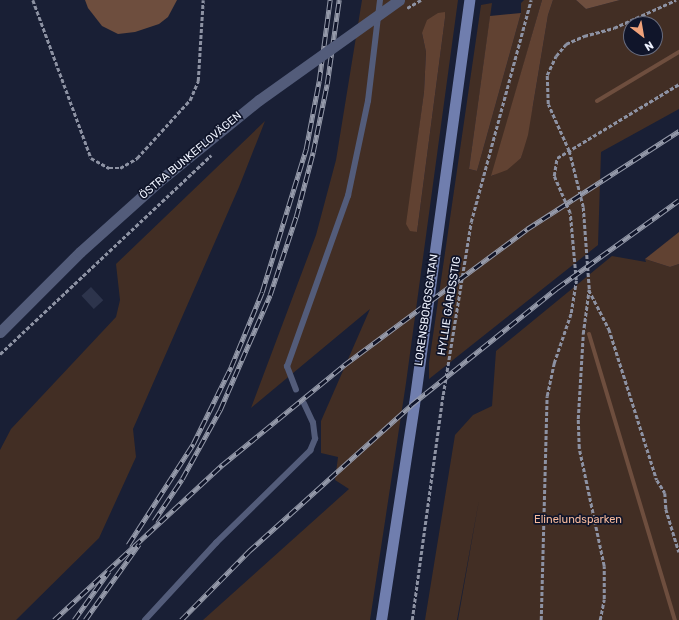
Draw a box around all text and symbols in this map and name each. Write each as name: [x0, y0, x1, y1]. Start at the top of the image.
north arrow: [623, 16, 663, 56]
text: N: [642, 38, 656, 53]
street label: ÖSTRA BUNKEFLOVÄGEN: [137, 109, 245, 203]
street label: LORENSBORGSGATAN: [413, 253, 441, 367]
street label: HYLLIE GÅRDSSTIG: [436, 256, 464, 356]
park label: Elinelundsparken: [534, 513, 622, 527]

